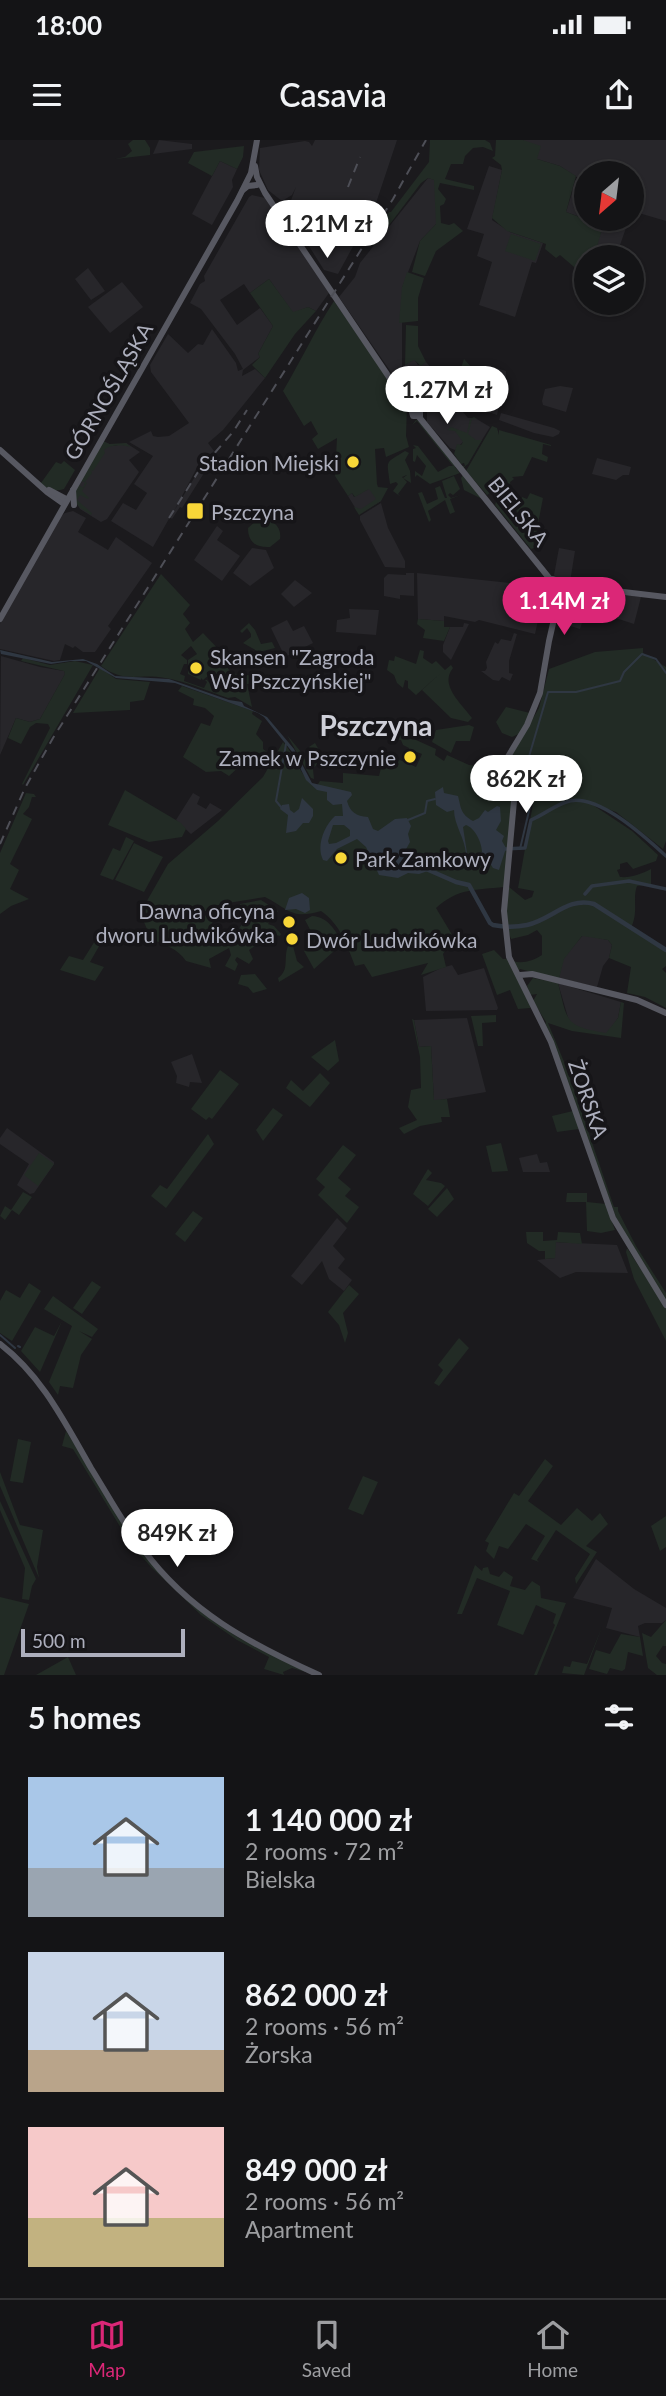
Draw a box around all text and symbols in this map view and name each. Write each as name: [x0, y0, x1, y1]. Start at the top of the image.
text: 18:00: [35, 9, 102, 41]
text: Casavia: [279, 75, 387, 114]
icon: menu: [28, 76, 66, 114]
icon: share: [600, 76, 638, 114]
north arrow: [574, 161, 644, 231]
map controls: [574, 161, 644, 315]
pin: 1.21M zł: [255, 200, 399, 260]
text: 1.21M zł: [282, 209, 372, 237]
button: layers: [574, 245, 644, 315]
street label: GÓRNOŚLĄSKA: [59, 317, 158, 464]
pin: 1.27M zł: [375, 366, 519, 426]
text: 1.27M zł: [402, 375, 492, 403]
place label: Stadion Miejski: [199, 450, 339, 475]
marker: Stadion Miejski: [345, 454, 361, 470]
street label: BIELSKA: [484, 471, 555, 551]
place label: Pszczyna: [211, 499, 294, 524]
marker: Pszczyna: [185, 501, 205, 521]
pin: 1.14M zł: [492, 578, 636, 637]
text: 1.14M zł: [519, 586, 609, 614]
place label: Skansen "Zagroda Wsi Pszczyńskiej": [210, 644, 374, 693]
marker: Skansen "Zagroda Wsi Pszczyńskiej": [188, 660, 204, 676]
district label: Pszczyna: [319, 708, 433, 742]
place label: Zamek w Pszczynie: [219, 745, 396, 770]
marker: Zamek w Pszczynie: [402, 749, 418, 765]
pin: 862K zł: [461, 756, 591, 815]
text: 862K zł: [486, 764, 566, 792]
place label: Park Zamkowy: [355, 846, 491, 871]
marker: Park Zamkowy: [333, 850, 349, 866]
place label: Dawna oficyna dworu Ludwikówka: [96, 898, 275, 947]
marker: Dawna oficyna dworu Ludwikówka: [281, 914, 297, 930]
place label: Dwór Ludwikówka: [306, 927, 477, 952]
marker: Dwór Ludwikówka: [284, 931, 300, 947]
street label: ŻORSKA: [564, 1056, 614, 1142]
pin: 849K zł: [112, 1510, 242, 1569]
text: 849K zł: [137, 1518, 217, 1546]
scale bar: [21, 1626, 186, 1658]
text: 500 m: [32, 1629, 86, 1652]
icon: filters: [600, 1698, 638, 1736]
text: 5 homes: [28, 1699, 141, 1735]
text: 1 140 000 zł: [245, 1801, 412, 1837]
icon: home: [84, 1805, 168, 1889]
text: 2 rooms · 72 m²: [245, 1837, 404, 1865]
text: Bielska: [245, 1865, 316, 1893]
text: 862 000 zł: [245, 1976, 388, 2012]
icon: home: [84, 1980, 168, 2064]
text: 2 rooms · 56 m²: [245, 2012, 404, 2040]
text: Żorska: [245, 2040, 313, 2068]
text: 849 000 zł: [245, 2151, 388, 2187]
icon: home: [84, 2155, 168, 2239]
text: 2 rooms · 56 m²: [245, 2187, 404, 2215]
text: Apartment: [245, 2215, 353, 2243]
tab: Map: [88, 2316, 126, 2381]
tab: Saved: [302, 2316, 351, 2381]
tab: Home: [527, 2316, 578, 2381]

